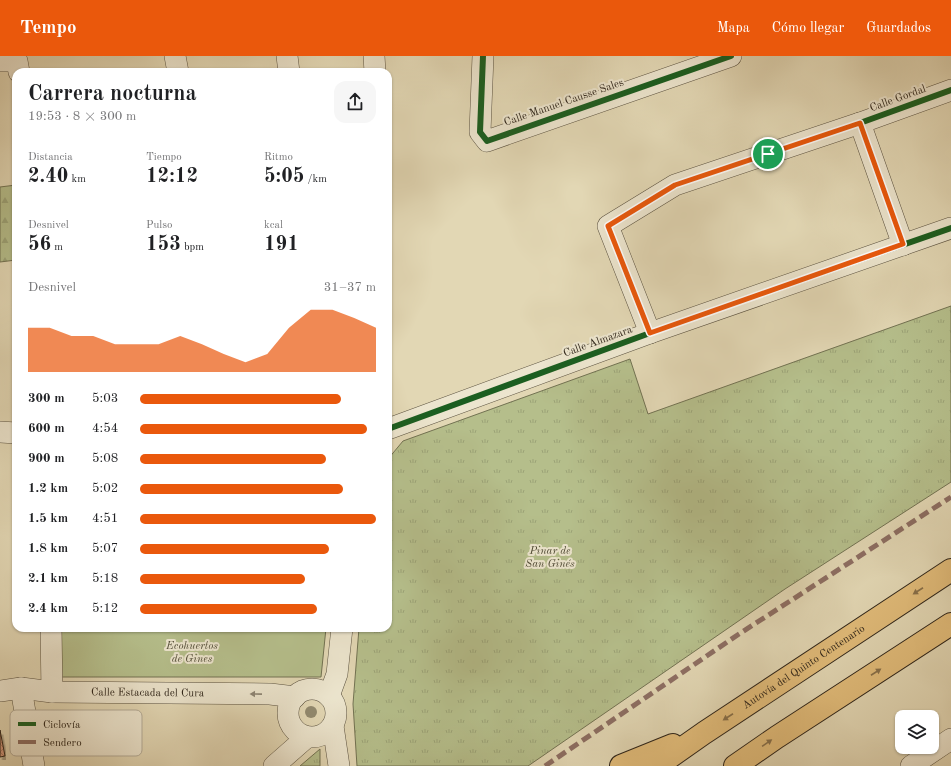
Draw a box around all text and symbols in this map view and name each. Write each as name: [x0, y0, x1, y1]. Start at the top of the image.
text: Tempo: [20, 19, 76, 38]
text: Mapa: [717, 21, 750, 35]
text: Cómo llegar: [772, 21, 844, 35]
text: Guardados: [866, 21, 931, 35]
street label: Calle Manuel Causse Sales: [503, 77, 626, 129]
button: share: [334, 81, 376, 123]
text: Carrera nocturna: [28, 83, 197, 105]
street label: Calle Gordal: [868, 84, 928, 114]
text: 19:53 · 8 × 300 m: [28, 110, 136, 123]
pin: [751, 137, 785, 171]
icon: arrive: [757, 143, 779, 165]
text: Distancia: [28, 152, 73, 163]
text: Tiempo: [146, 152, 182, 163]
text: Ritmo: [264, 152, 293, 163]
text: 2.40: [28, 167, 68, 187]
text: 12:12: [146, 167, 198, 187]
text: 5:05: [264, 167, 304, 187]
text: km: [68, 174, 86, 185]
text: /km: [304, 174, 327, 185]
text: Desnivel: [28, 220, 69, 231]
text: Pulso: [146, 220, 173, 231]
text: kcal: [264, 220, 283, 231]
text: 56: [28, 235, 51, 255]
text: 153: [146, 235, 181, 255]
text: 191: [264, 235, 299, 255]
text: m: [51, 242, 63, 253]
text: bpm: [181, 242, 204, 253]
text: Desnivel: [28, 281, 76, 294]
text: 31–37 m: [324, 281, 376, 294]
street label: Calle Almazara: [562, 324, 635, 360]
text: 300 m: [28, 392, 65, 405]
text: 5:03: [92, 392, 118, 405]
text: 600 m: [28, 422, 65, 435]
text: 4:54: [92, 422, 118, 435]
text: 900 m: [28, 452, 65, 465]
text: 5:08: [92, 452, 118, 465]
text: 1.2 km: [28, 482, 68, 495]
text: 5:02: [92, 482, 118, 495]
text: 1.5 km: [28, 512, 68, 525]
text: 4:51: [92, 512, 118, 525]
text: 1.8 km: [28, 542, 68, 555]
text: 5:07: [92, 542, 118, 555]
park label: Pinar de San Ginés: [525, 546, 575, 570]
text: 2.1 km: [28, 572, 68, 585]
text: 5:18: [92, 572, 118, 585]
one-way arrow: [913, 588, 924, 595]
text: 2.4 km: [28, 602, 68, 615]
text: 5:12: [92, 602, 118, 615]
street label: Autovía del Quinto Centenario: [741, 623, 867, 711]
park label: Ecohuertos de Gines: [165, 641, 218, 665]
one-way arrow: [870, 669, 882, 676]
street label: Calle Estacada del Cura: [91, 687, 205, 699]
one-way arrow: [249, 691, 262, 697]
legend: [10, 710, 142, 756]
map controls: [895, 710, 939, 754]
button: layers: [895, 710, 939, 754]
one-way arrow: [723, 713, 733, 721]
text: Ciclovía: [43, 720, 81, 731]
text: Sendero: [43, 738, 82, 749]
one-way arrow: [762, 740, 772, 748]

